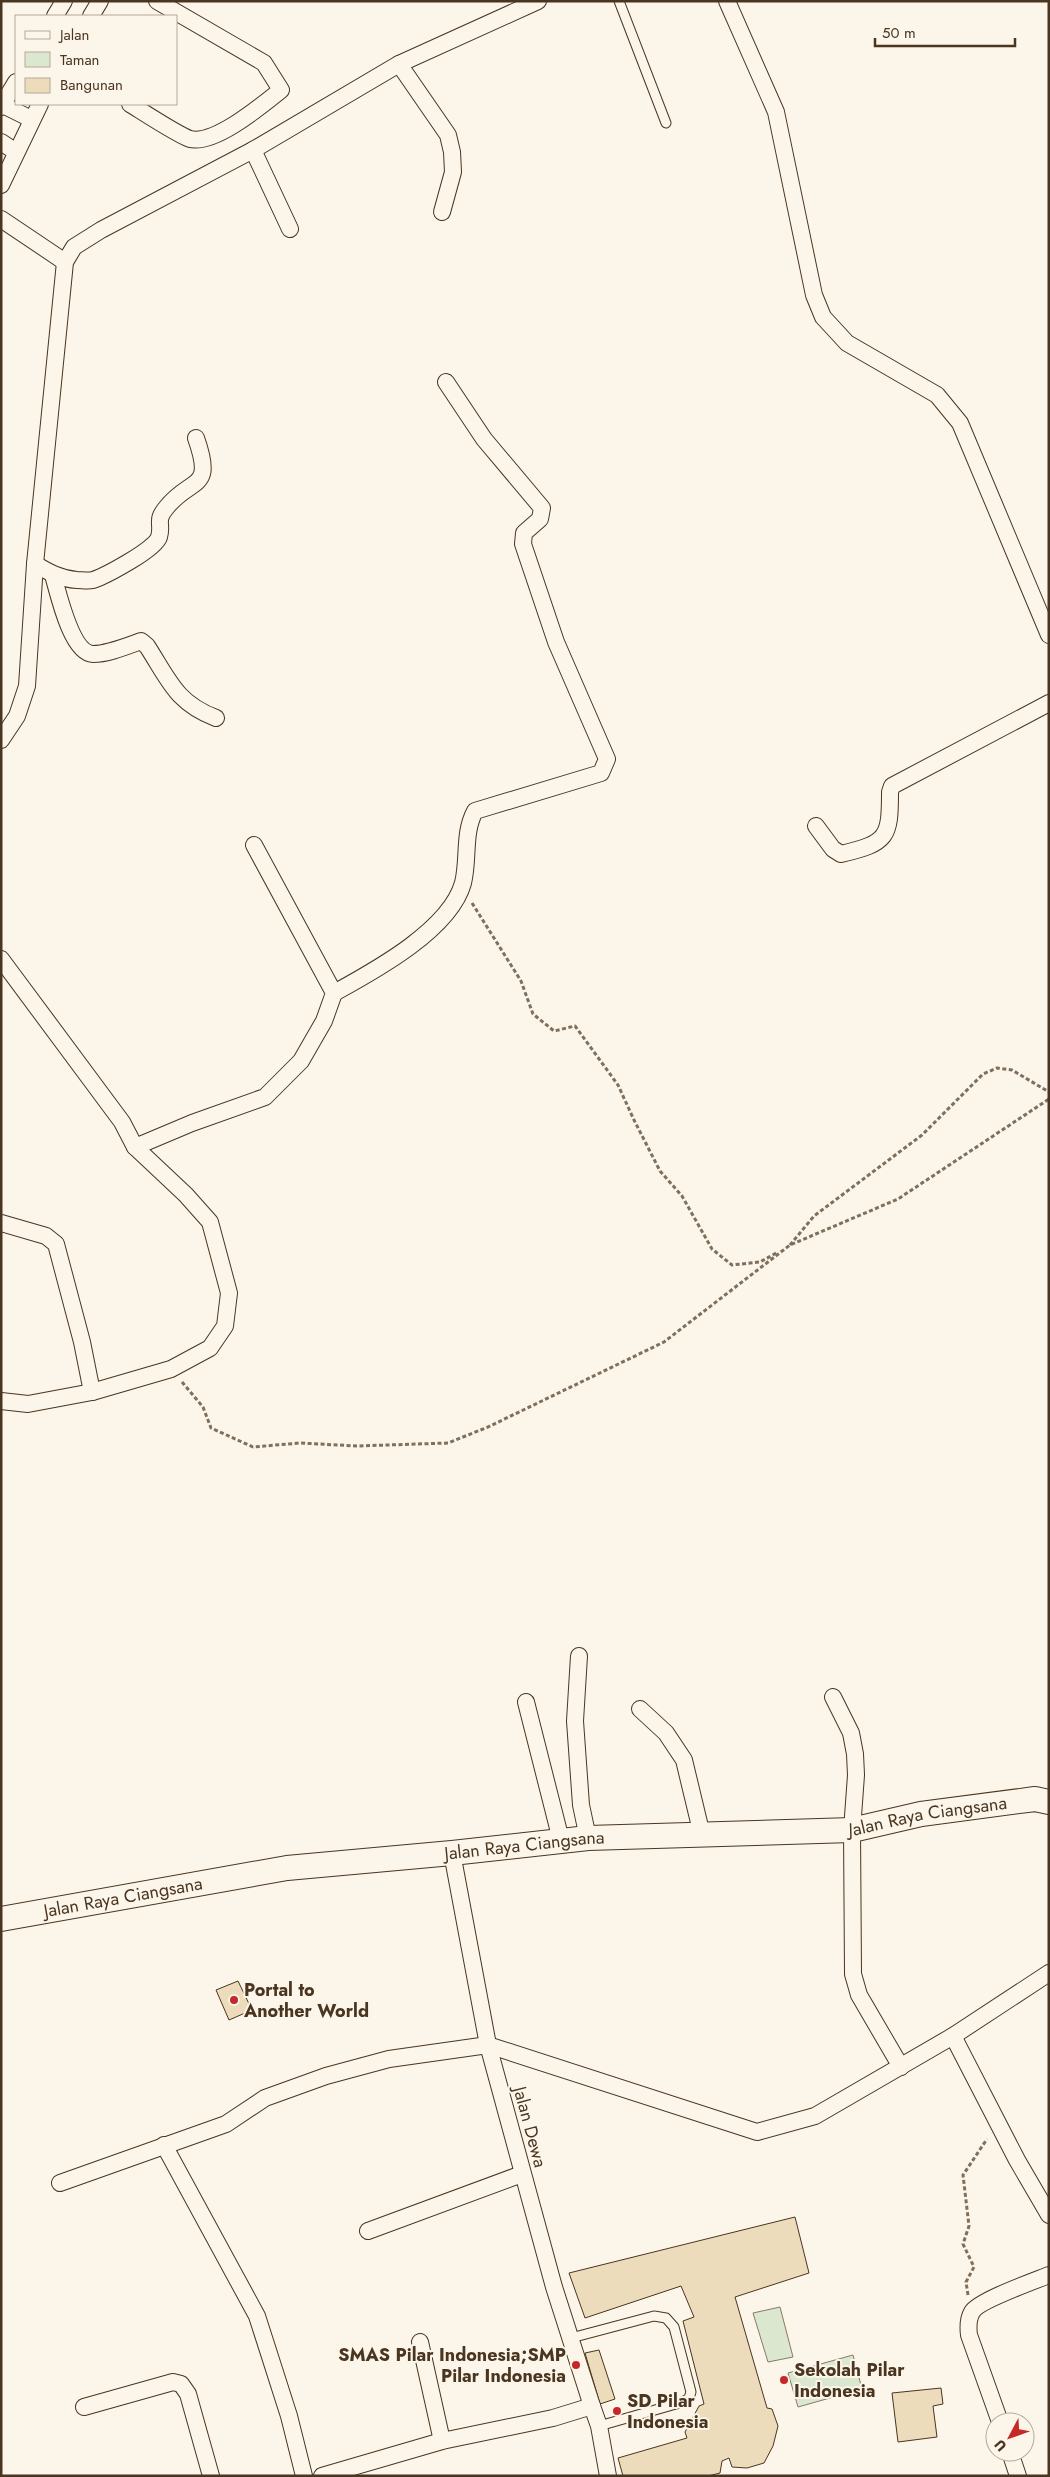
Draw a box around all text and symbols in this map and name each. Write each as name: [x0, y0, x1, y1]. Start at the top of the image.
legend: [15, 15, 178, 105]
scale bar: [875, 15, 1015, 47]
text: 50 m: [882, 22, 916, 44]
text: Jalan: [58, 24, 89, 46]
text: Taman: [60, 49, 99, 71]
text: Bangunan: [60, 74, 123, 96]
street label: Jalan Raya Ciangsana: [846, 1790, 1008, 1843]
street label: Jalan Raya Ciangsana: [441, 1825, 605, 1867]
street label: Jalan Raya Ciangsana: [40, 1870, 205, 1924]
place label: Portal to Another World: [243, 1977, 369, 2024]
marker: Portal to Another World: [228, 1994, 240, 2006]
street label: Jalan Dewa: [506, 2082, 553, 2170]
place label: SMAS Pilar Indonesia;SMP Pilar Indonesia: [338, 2342, 566, 2389]
place label: Sekolah Pilar Indonesia: [794, 2357, 905, 2404]
marker: SMAS Pilar Indonesia;SMP Pilar Indonesia: [570, 2359, 582, 2371]
marker: Sekolah Pilar Indonesia: [778, 2374, 790, 2386]
place label: SD Pilar Indonesia: [627, 2388, 708, 2435]
marker: SD Pilar Indonesia: [611, 2405, 623, 2417]
north arrow: [985, 2412, 1035, 2462]
text: U: [989, 2435, 1011, 2456]

